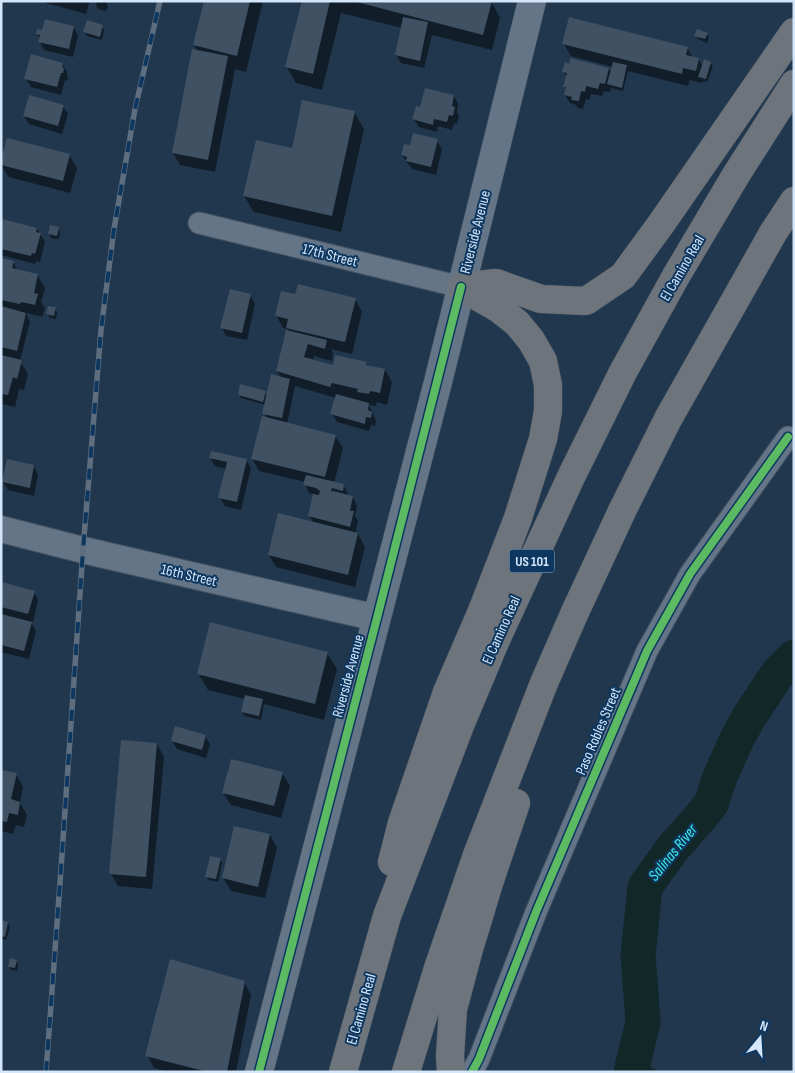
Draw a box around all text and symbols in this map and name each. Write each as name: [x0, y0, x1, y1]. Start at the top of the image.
street label: Riverside Avenue: [456, 189, 495, 276]
street label: El Camino Real: [656, 232, 709, 305]
street label: 17th Street: [300, 239, 360, 272]
road number: US 101: [510, 550, 554, 572]
street label: 16th Street: [159, 560, 219, 591]
street label: El Camino Real: [478, 593, 525, 667]
street label: Riverside Avenue: [328, 633, 369, 720]
street label: Paso Robles Street: [571, 684, 626, 778]
water label: Salinas River: [645, 820, 702, 885]
street label: El Camino Real: [342, 971, 381, 1047]
north arrow: [735, 1013, 785, 1063]
text: N: [758, 1017, 770, 1035]

